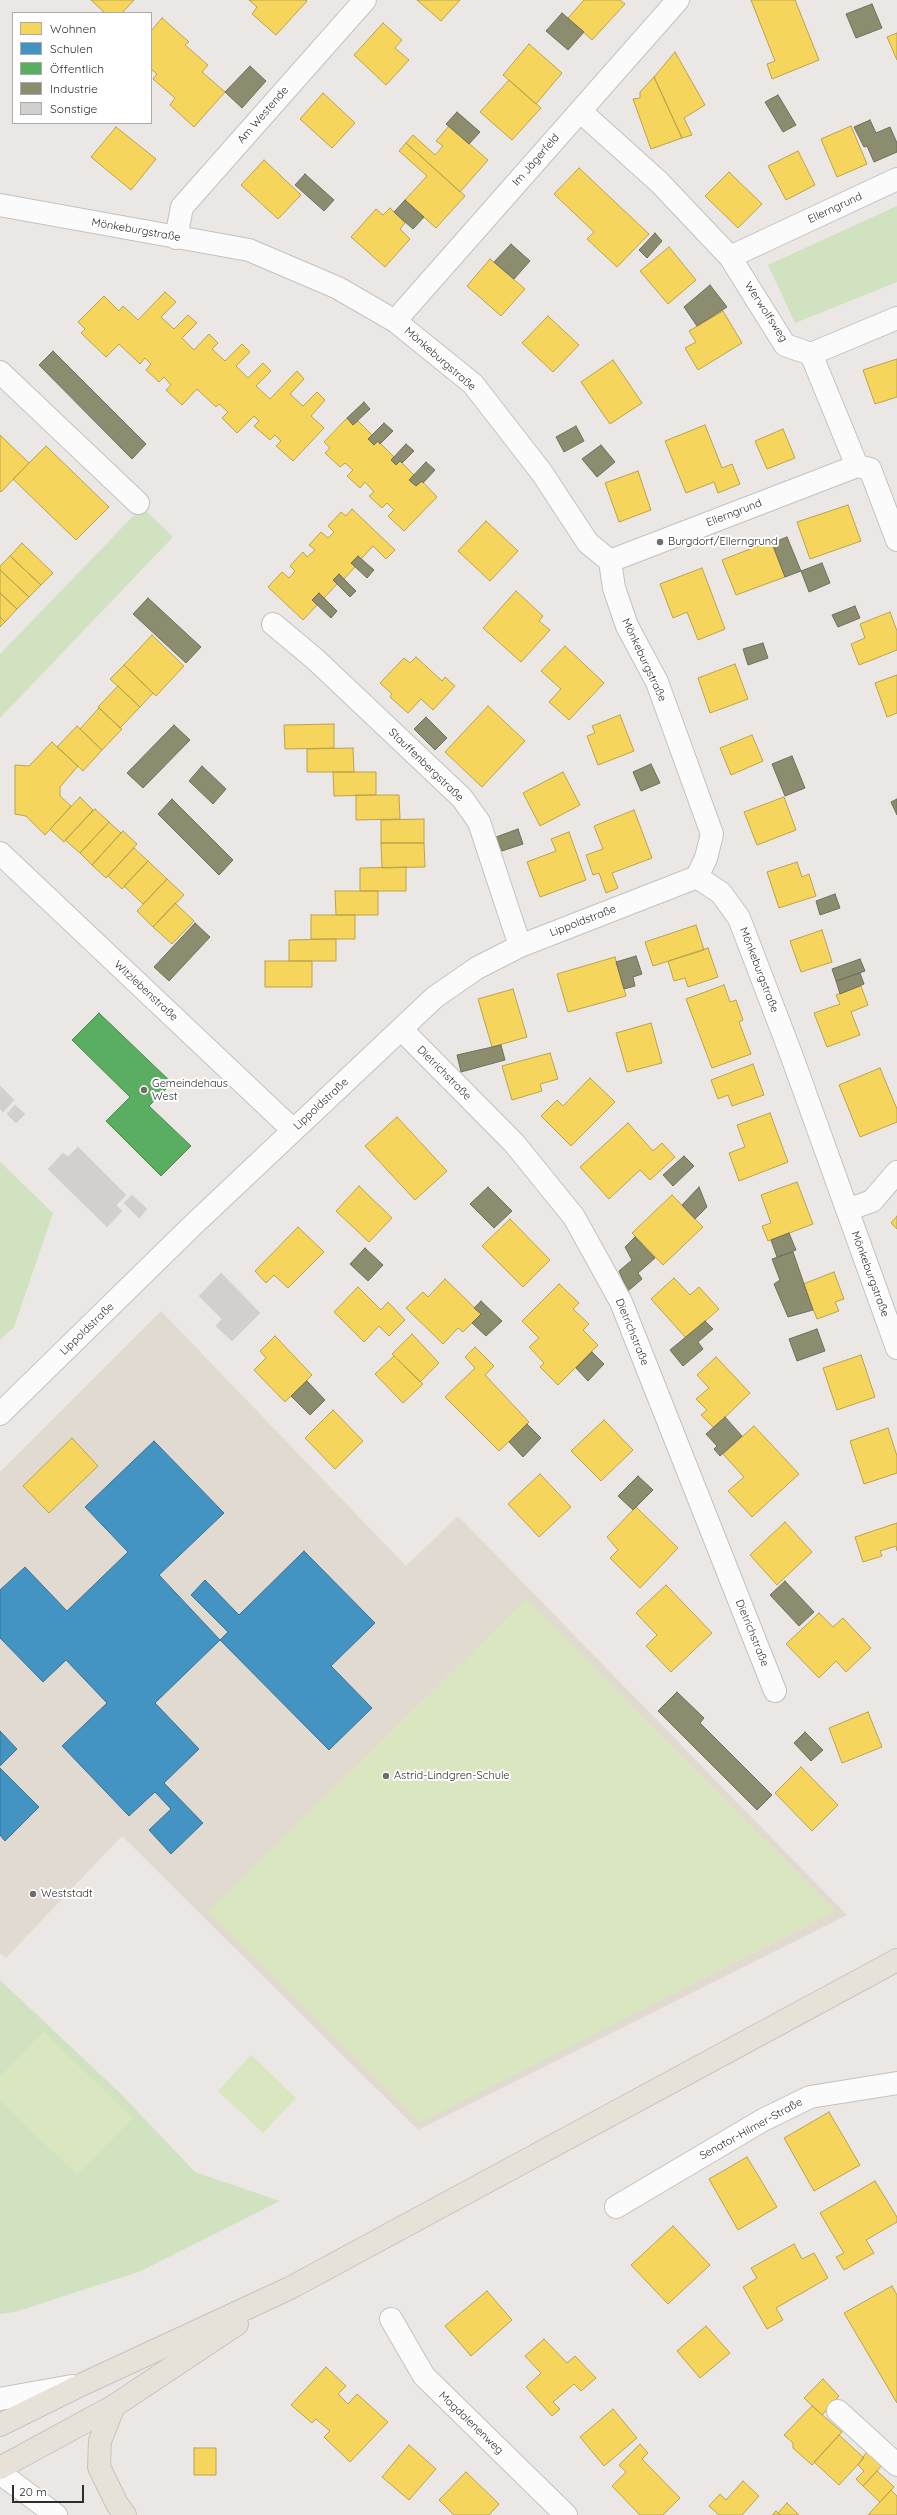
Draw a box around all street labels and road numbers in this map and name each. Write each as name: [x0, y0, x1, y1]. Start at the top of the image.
street label: Am Westende: [235, 84, 291, 146]
street label: Im Jägerfeld: [510, 131, 562, 189]
street label: Ellerngrund: [806, 190, 864, 226]
street label: Mönkeburgstraße: [90, 216, 182, 244]
street label: Werwolfsweg: [742, 279, 790, 345]
street label: Mönkeburgstraße: [402, 324, 478, 394]
street label: Ellerngrund: [704, 496, 764, 530]
street label: Mönkeburgstraße: [619, 616, 669, 704]
street label: Stauffenbergstraße: [386, 726, 466, 804]
street label: Lippoldstraße: [548, 902, 618, 940]
street label: Mönkeburgstraße: [737, 926, 781, 1014]
street label: Witzlebenstraße: [111, 958, 181, 1024]
street label: Dietrichstraße: [414, 1043, 474, 1103]
street label: Lippoldstraße: [291, 1075, 351, 1133]
street label: Mönkeburgstraße: [848, 1229, 892, 1319]
street label: Dietrichstraße: [613, 1296, 651, 1368]
street label: Lippoldstraße: [57, 1300, 117, 1358]
street label: Dietrichstraße: [733, 1597, 771, 1669]
street label: Senator-Hilmer-Straße: [697, 2095, 805, 2163]
street label: Magdalenenweg: [436, 2389, 506, 2457]

